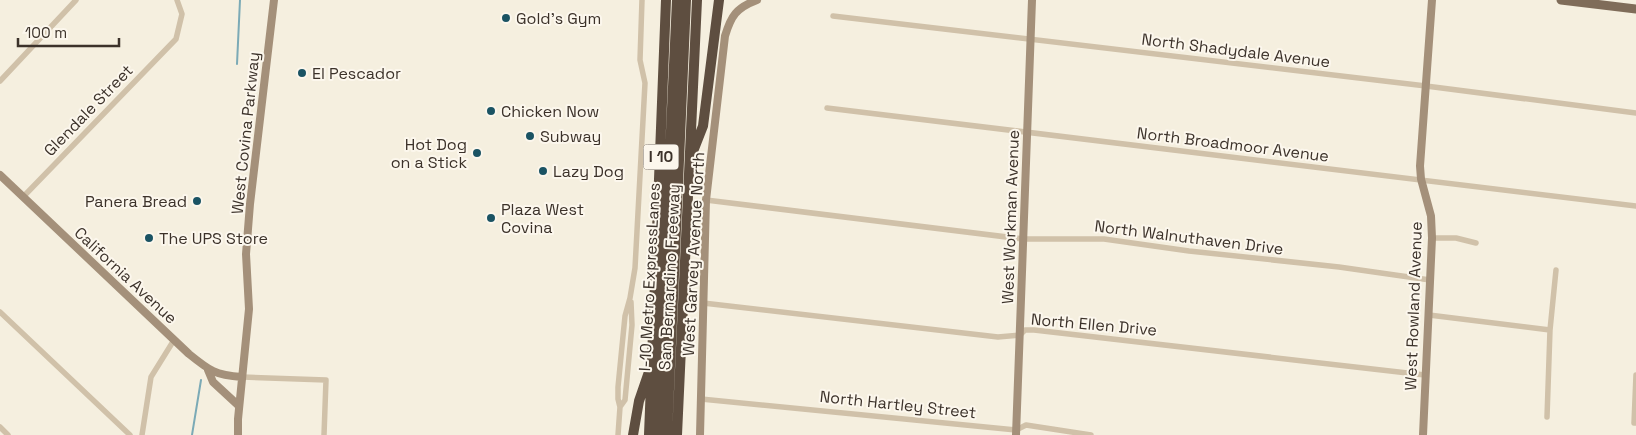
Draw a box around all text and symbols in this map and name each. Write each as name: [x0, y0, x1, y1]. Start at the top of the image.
place label: Gold's Gym: [516, 8, 601, 29]
marker: Gold's Gym: [500, 12, 512, 24]
scale bar: [18, 15, 119, 47]
text: 100 m: [25, 23, 67, 42]
street label: North Shadydale Avenue: [1140, 29, 1331, 72]
street label: West Covina Parkway: [227, 51, 264, 215]
street label: Glendale Street: [39, 60, 137, 161]
place label: El Pescador: [312, 63, 401, 84]
marker: El Pescador: [296, 67, 308, 79]
place label: Chicken Now: [501, 101, 599, 122]
marker: Chicken Now: [485, 105, 497, 117]
street label: North Broadmoor Avenue: [1136, 122, 1330, 167]
place label: Subway: [540, 126, 601, 147]
marker: Subway: [524, 130, 536, 142]
street label: West Workman Avenue: [997, 130, 1024, 305]
place label: Hot Dog on a Stick: [391, 134, 467, 173]
road number: I 10: [644, 144, 678, 170]
marker: Hot Dog on a Stick: [471, 147, 483, 159]
street label: West Garvey Avenue North: [678, 151, 709, 357]
place label: Lazy Dog: [553, 161, 624, 182]
marker: Lazy Dog: [537, 165, 549, 177]
street label: I-10 Metro ExpressLanes: [634, 182, 665, 372]
street label: San Bernardino Freeway: [654, 183, 685, 371]
place label: Panera Bread: [85, 191, 187, 212]
marker: Panera Bread: [191, 195, 203, 207]
place label: Plaza West Covina: [501, 199, 584, 238]
marker: Plaza West Covina: [485, 212, 497, 224]
street label: North Walnuthaven Drive: [1093, 215, 1285, 260]
street label: West Rowland Avenue: [1400, 221, 1427, 391]
street label: California Avenue: [70, 222, 182, 328]
place label: The UPS Store: [159, 228, 268, 249]
marker: The UPS Store: [143, 232, 155, 244]
street label: North Ellen Drive: [1030, 309, 1158, 340]
street label: North Hartley Street: [819, 386, 977, 423]

